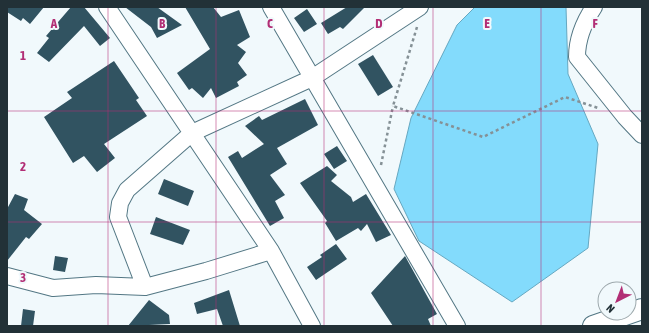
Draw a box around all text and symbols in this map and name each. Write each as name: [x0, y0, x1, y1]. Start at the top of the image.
text: A: [50, 16, 58, 31]
text: B: [159, 16, 166, 31]
text: C: [267, 16, 273, 31]
text: D: [375, 16, 383, 31]
text: E: [484, 16, 490, 31]
text: F: [592, 16, 598, 31]
text: 1: [20, 48, 26, 63]
text: 2: [20, 159, 26, 174]
text: 3: [20, 270, 26, 285]
north arrow: [597, 281, 637, 321]
text: N: [604, 302, 617, 315]

